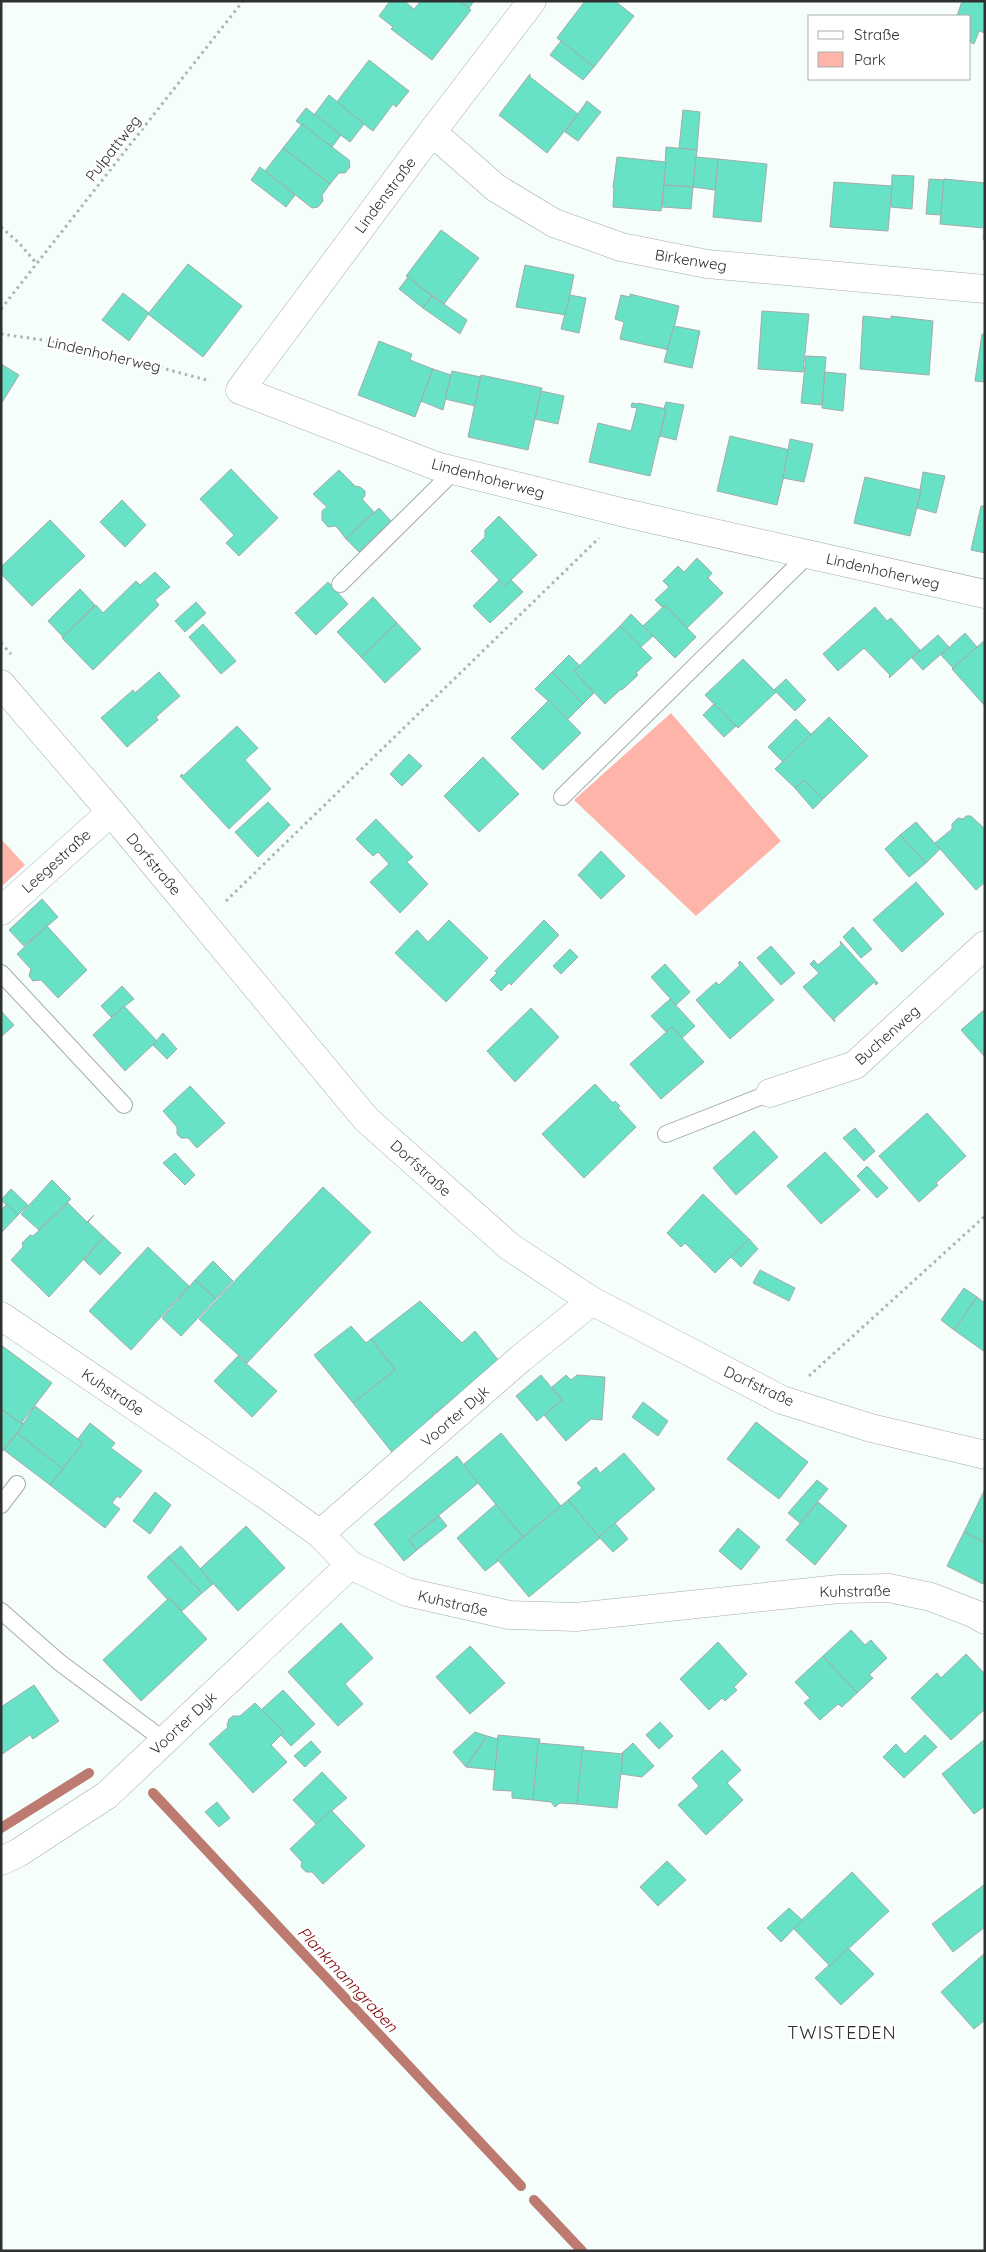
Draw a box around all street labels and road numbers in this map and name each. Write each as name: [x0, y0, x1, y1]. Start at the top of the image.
street label: Pulpattweg: [81, 111, 145, 185]
street label: Lindenstraße: [350, 153, 420, 237]
street label: Birkenweg: [654, 245, 728, 275]
street label: Lindenhoherweg: [45, 332, 163, 376]
street label: Lindenhoherweg: [429, 454, 547, 502]
street label: Lindenhoherweg: [824, 549, 942, 593]
street label: Leegestraße: [17, 825, 95, 897]
street label: Dorfstraße: [122, 829, 186, 899]
street label: Buchenweg: [851, 1001, 923, 1069]
street label: Dorfstraße: [387, 1136, 455, 1200]
street label: Dorfstraße: [721, 1361, 797, 1411]
street label: Kuhstraße: [78, 1364, 148, 1420]
street label: Voorter Dyk: [417, 1381, 493, 1451]
street label: Kuhstraße: [819, 1581, 891, 1601]
street label: Kuhstraße: [416, 1586, 490, 1620]
street label: Voorter Dyk: [146, 1687, 220, 1759]

